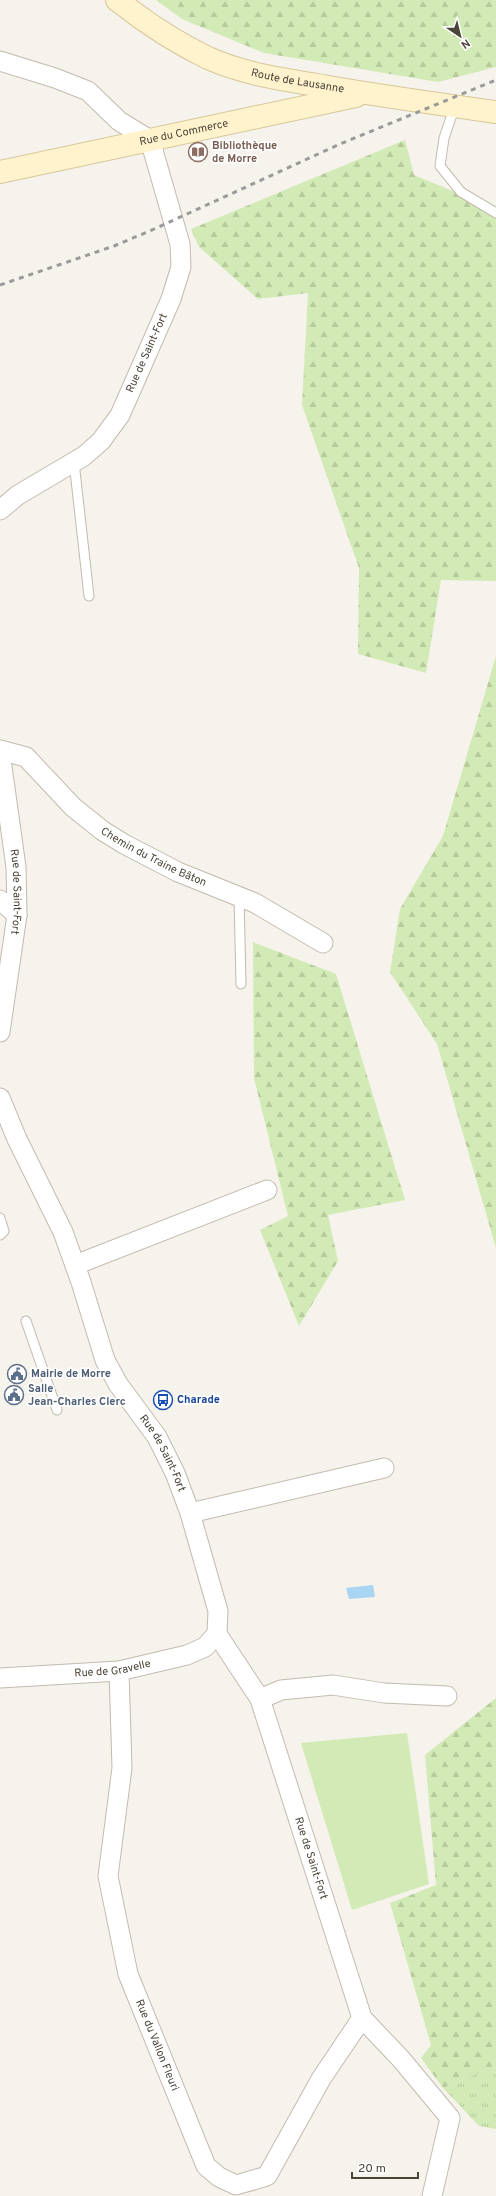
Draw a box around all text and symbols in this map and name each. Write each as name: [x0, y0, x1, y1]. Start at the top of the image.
north arrow: [440, 16, 480, 56]
text: N: [458, 35, 472, 51]
street label: Route de Lausanne: [250, 66, 345, 97]
street label: Rue du Commerce: [138, 116, 230, 149]
place label: Bibliothèque de Morre: [212, 139, 277, 166]
library icon: Bibliothèque de Morre: [187, 141, 209, 163]
street label: Rue de Saint-Fort: [123, 311, 171, 395]
street label: Chemin du Traine Bâton: [98, 824, 209, 890]
street label: Rue de Saint-Fort: [7, 848, 24, 936]
public building icon: Mairie de Morre: [6, 1363, 28, 1385]
place label: Mairie de Morre: [31, 1367, 111, 1381]
place label: Salle Jean-Charles Clerc: [28, 1382, 126, 1409]
public building icon: Salle Jean-Charles Clerc: [3, 1384, 25, 1406]
bus stop icon: Charade: [152, 1389, 174, 1411]
place label: Charade: [177, 1393, 220, 1407]
street label: Rue de Saint-Fort: [136, 1412, 188, 1494]
street label: Rue de Gravelle: [74, 1657, 152, 1681]
street label: Rue de Saint-Fort: [291, 1815, 331, 1901]
street label: Rue du Vallon Fleuri: [132, 1998, 182, 2093]
scale bar: [352, 2154, 418, 2180]
text: 20 m: [358, 2161, 386, 2177]

